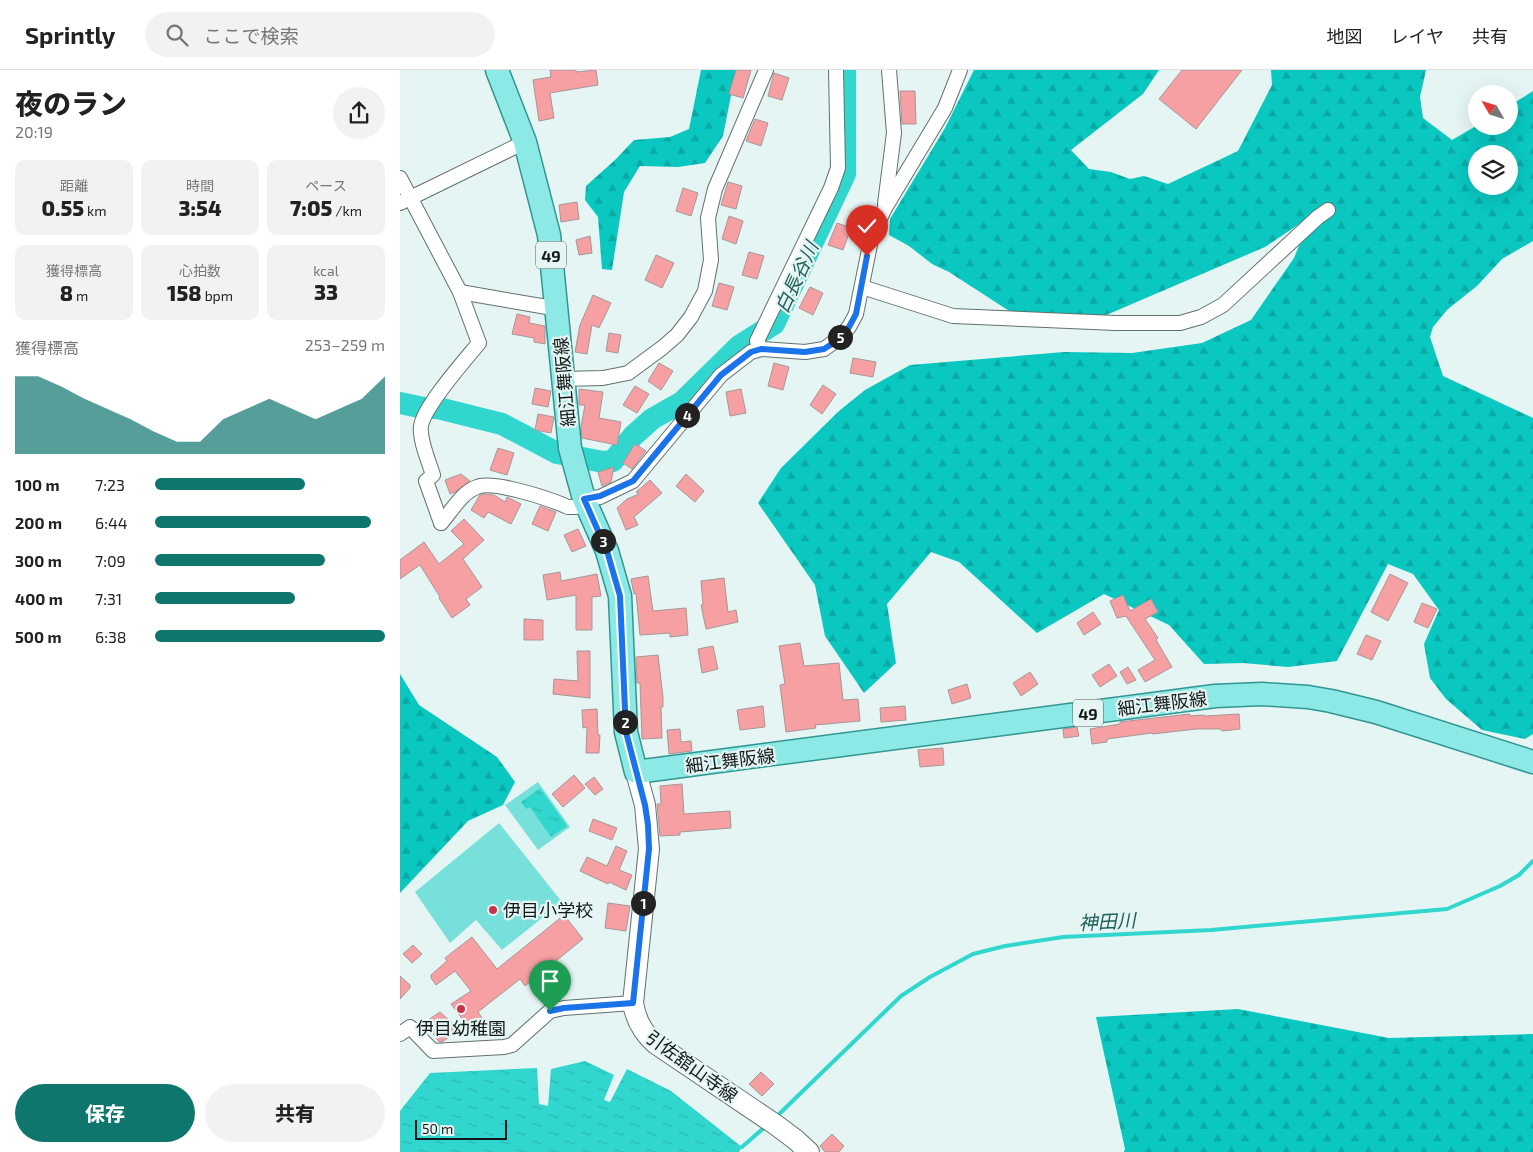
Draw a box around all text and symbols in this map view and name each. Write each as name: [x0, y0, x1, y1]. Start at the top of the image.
search box: [145, 12, 495, 57]
text: Sprintly: [25, 20, 115, 49]
icon: search: [163, 21, 191, 49]
text: ここで検索: [203, 24, 298, 47]
text: 地図: [1327, 25, 1363, 47]
text: レイヤ: [1391, 25, 1444, 47]
text: 共有: [1472, 25, 1508, 47]
north arrow: [1468, 85, 1518, 135]
map controls: [1468, 85, 1518, 195]
text: 夜のラン: [15, 86, 127, 120]
button: share: [333, 87, 385, 139]
text: 20:19: [15, 122, 53, 141]
button: layers: [1468, 145, 1518, 195]
text: 距離: [60, 177, 88, 194]
text: 時間: [186, 177, 214, 194]
text: ペース: [305, 177, 347, 194]
text: 0.55: [42, 195, 84, 220]
text: 3:54: [178, 195, 222, 220]
text: 7:05: [290, 195, 332, 220]
text: km: [84, 202, 106, 219]
text: /km: [332, 202, 362, 219]
pin: [846, 205, 888, 256]
icon: check: [853, 212, 881, 240]
water label: 白長谷川: [770, 236, 823, 316]
road number: 49: [536, 242, 566, 268]
text: 獲得標高: [46, 262, 102, 279]
text: 心拍数: [179, 262, 221, 279]
text: kcal: [313, 262, 339, 279]
text: 33: [314, 279, 338, 304]
text: 8: [60, 280, 73, 305]
text: 158: [167, 280, 202, 305]
text: m: [73, 287, 88, 304]
text: bpm: [202, 287, 233, 304]
pin: 5: [828, 324, 852, 350]
text: 5: [837, 329, 844, 346]
text: 253–259 m: [305, 335, 385, 354]
street label: 細江舞阪線: [549, 336, 579, 428]
text: 獲得標高: [15, 338, 79, 357]
pin: 4: [674, 402, 700, 428]
text: 4: [683, 407, 692, 424]
text: 100 m: [15, 475, 60, 494]
text: 7:23: [95, 475, 125, 494]
text: 200 m: [15, 513, 62, 532]
text: 6:44: [95, 513, 128, 532]
pin: 3: [590, 528, 616, 554]
text: 3: [600, 533, 607, 550]
text: 300 m: [15, 551, 62, 570]
text: 7:09: [95, 551, 126, 570]
text: 400 m: [15, 589, 63, 608]
text: 7:31: [95, 589, 122, 608]
text: 500 m: [15, 627, 62, 646]
text: 6:38: [95, 627, 127, 646]
street label: 細江舞阪線: [1116, 687, 1208, 719]
road number: 49: [1073, 700, 1103, 726]
pin: 2: [612, 710, 638, 734]
text: 2: [621, 714, 630, 731]
street label: 細江舞阪線: [684, 744, 776, 776]
pin: 1: [630, 890, 656, 916]
text: 1: [640, 895, 647, 912]
place label: 伊目小学校: [503, 899, 593, 921]
marker: 伊目小学校: [487, 904, 499, 916]
water label: 神田川: [1078, 908, 1138, 934]
pin: [529, 960, 571, 1011]
icon: arrive: [536, 967, 564, 995]
marker: 伊目幼稚園: [455, 1003, 467, 1015]
place label: 伊目幼稚園: [416, 1017, 506, 1039]
street label: 引佐舘山寺線: [642, 1025, 742, 1107]
button: 保存: [15, 1084, 195, 1142]
button: 共有: [205, 1084, 385, 1142]
scale bar: [415, 1117, 508, 1140]
text: 50 m: [422, 1120, 453, 1137]

